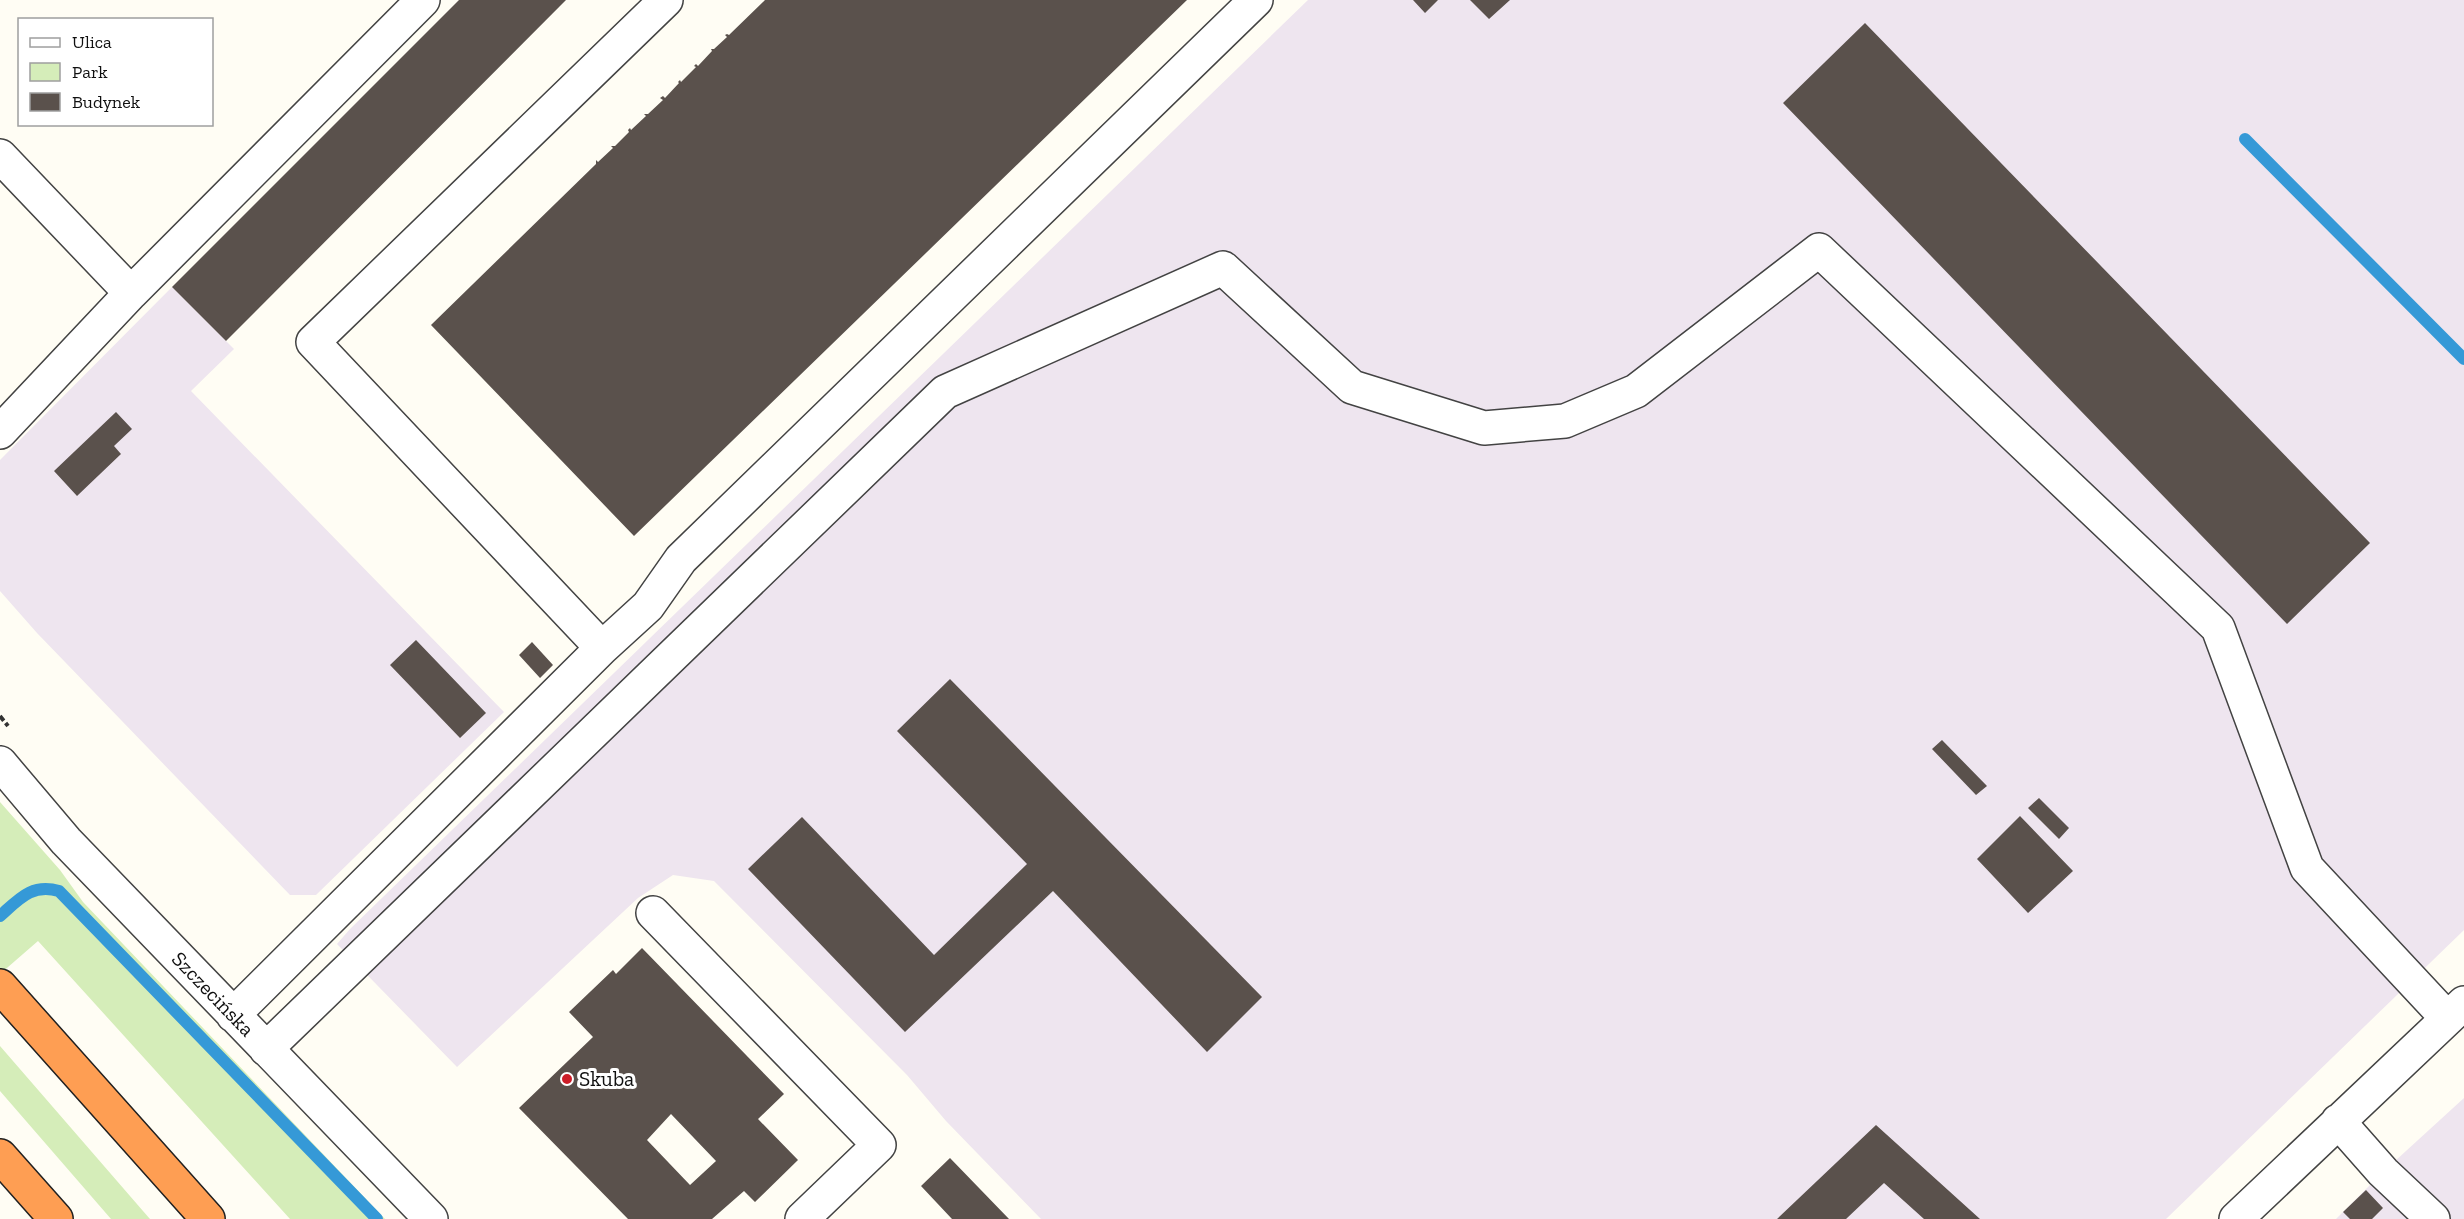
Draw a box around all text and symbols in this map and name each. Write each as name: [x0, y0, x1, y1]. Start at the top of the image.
legend: [18, 18, 213, 126]
text: Ulica: [72, 31, 112, 53]
text: Park: [72, 61, 108, 83]
text: Budynek: [72, 91, 141, 113]
street label: Szczecińska: [167, 946, 260, 1041]
place label: Skuba: [579, 1066, 634, 1091]
marker: Skuba: [560, 1072, 574, 1086]

